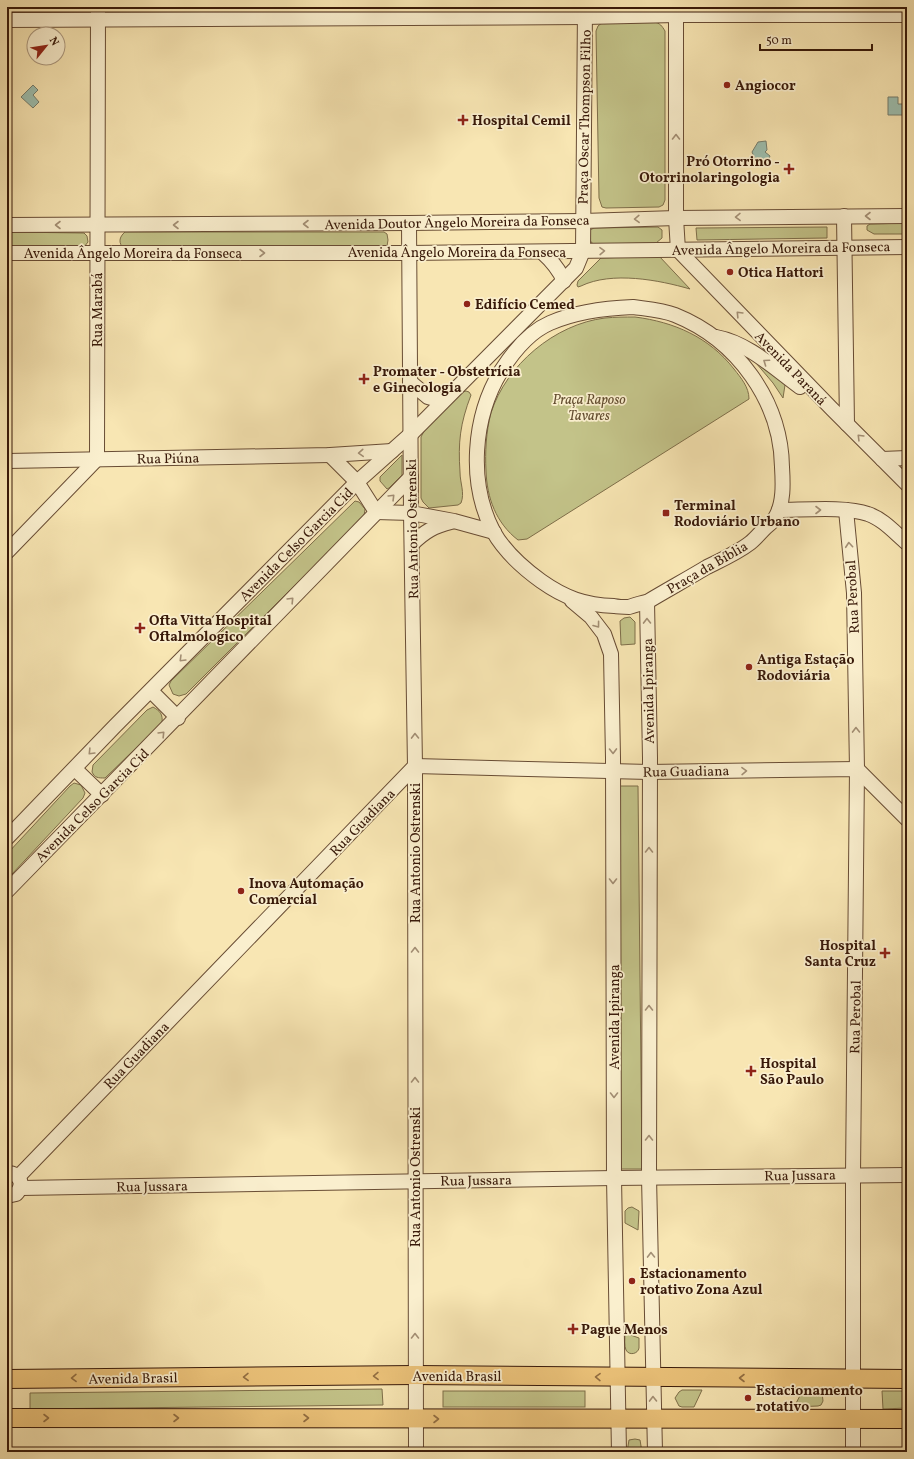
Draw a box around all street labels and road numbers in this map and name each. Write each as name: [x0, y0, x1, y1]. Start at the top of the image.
street label: Praça Oscar Thompson Filho: [574, 29, 597, 205]
street label: Avenida Doutor Ângelo Moreira da Fonseca: [324, 212, 590, 235]
street label: Avenida Ângelo Moreira da Fonseca: [672, 238, 891, 261]
street label: Avenida Ângelo Moreira da Fonseca: [348, 244, 566, 263]
street label: Avenida Ângelo Moreira da Fonseca: [24, 245, 242, 264]
street label: Rua Marabá: [89, 273, 108, 347]
street label: Avenida Paraná: [750, 328, 830, 410]
street label: Rua Piúna: [136, 449, 200, 470]
street label: Rua Antonio Ostrenski: [403, 459, 424, 599]
street label: Avenida Celso Garcia Cid: [236, 484, 358, 606]
street label: Praça da Bíblia: [664, 537, 752, 599]
street label: Rua Perobal: [842, 560, 865, 634]
street label: Avenida Ipiranga: [639, 638, 660, 744]
street label: Avenida Celso Garcia Cid: [32, 745, 154, 867]
street label: Rua Guadiana: [642, 762, 730, 783]
street label: Rua Antonio Ostrenski: [407, 783, 426, 923]
street label: Rua Guadiana: [326, 785, 400, 861]
street label: Avenida Ipiranga: [606, 964, 625, 1070]
street label: Rua Perobal: [846, 980, 867, 1054]
street label: Rua Guadiana: [100, 1018, 174, 1094]
street label: Rua Antonio Ostrenski: [407, 1107, 426, 1247]
street label: Rua Jussara: [764, 1166, 836, 1187]
street label: Rua Jussara: [440, 1171, 512, 1192]
street label: Rua Jussara: [116, 1177, 188, 1198]
street label: Avenida Brasil: [412, 1368, 502, 1387]
street label: Avenida Brasil: [88, 1369, 178, 1390]

